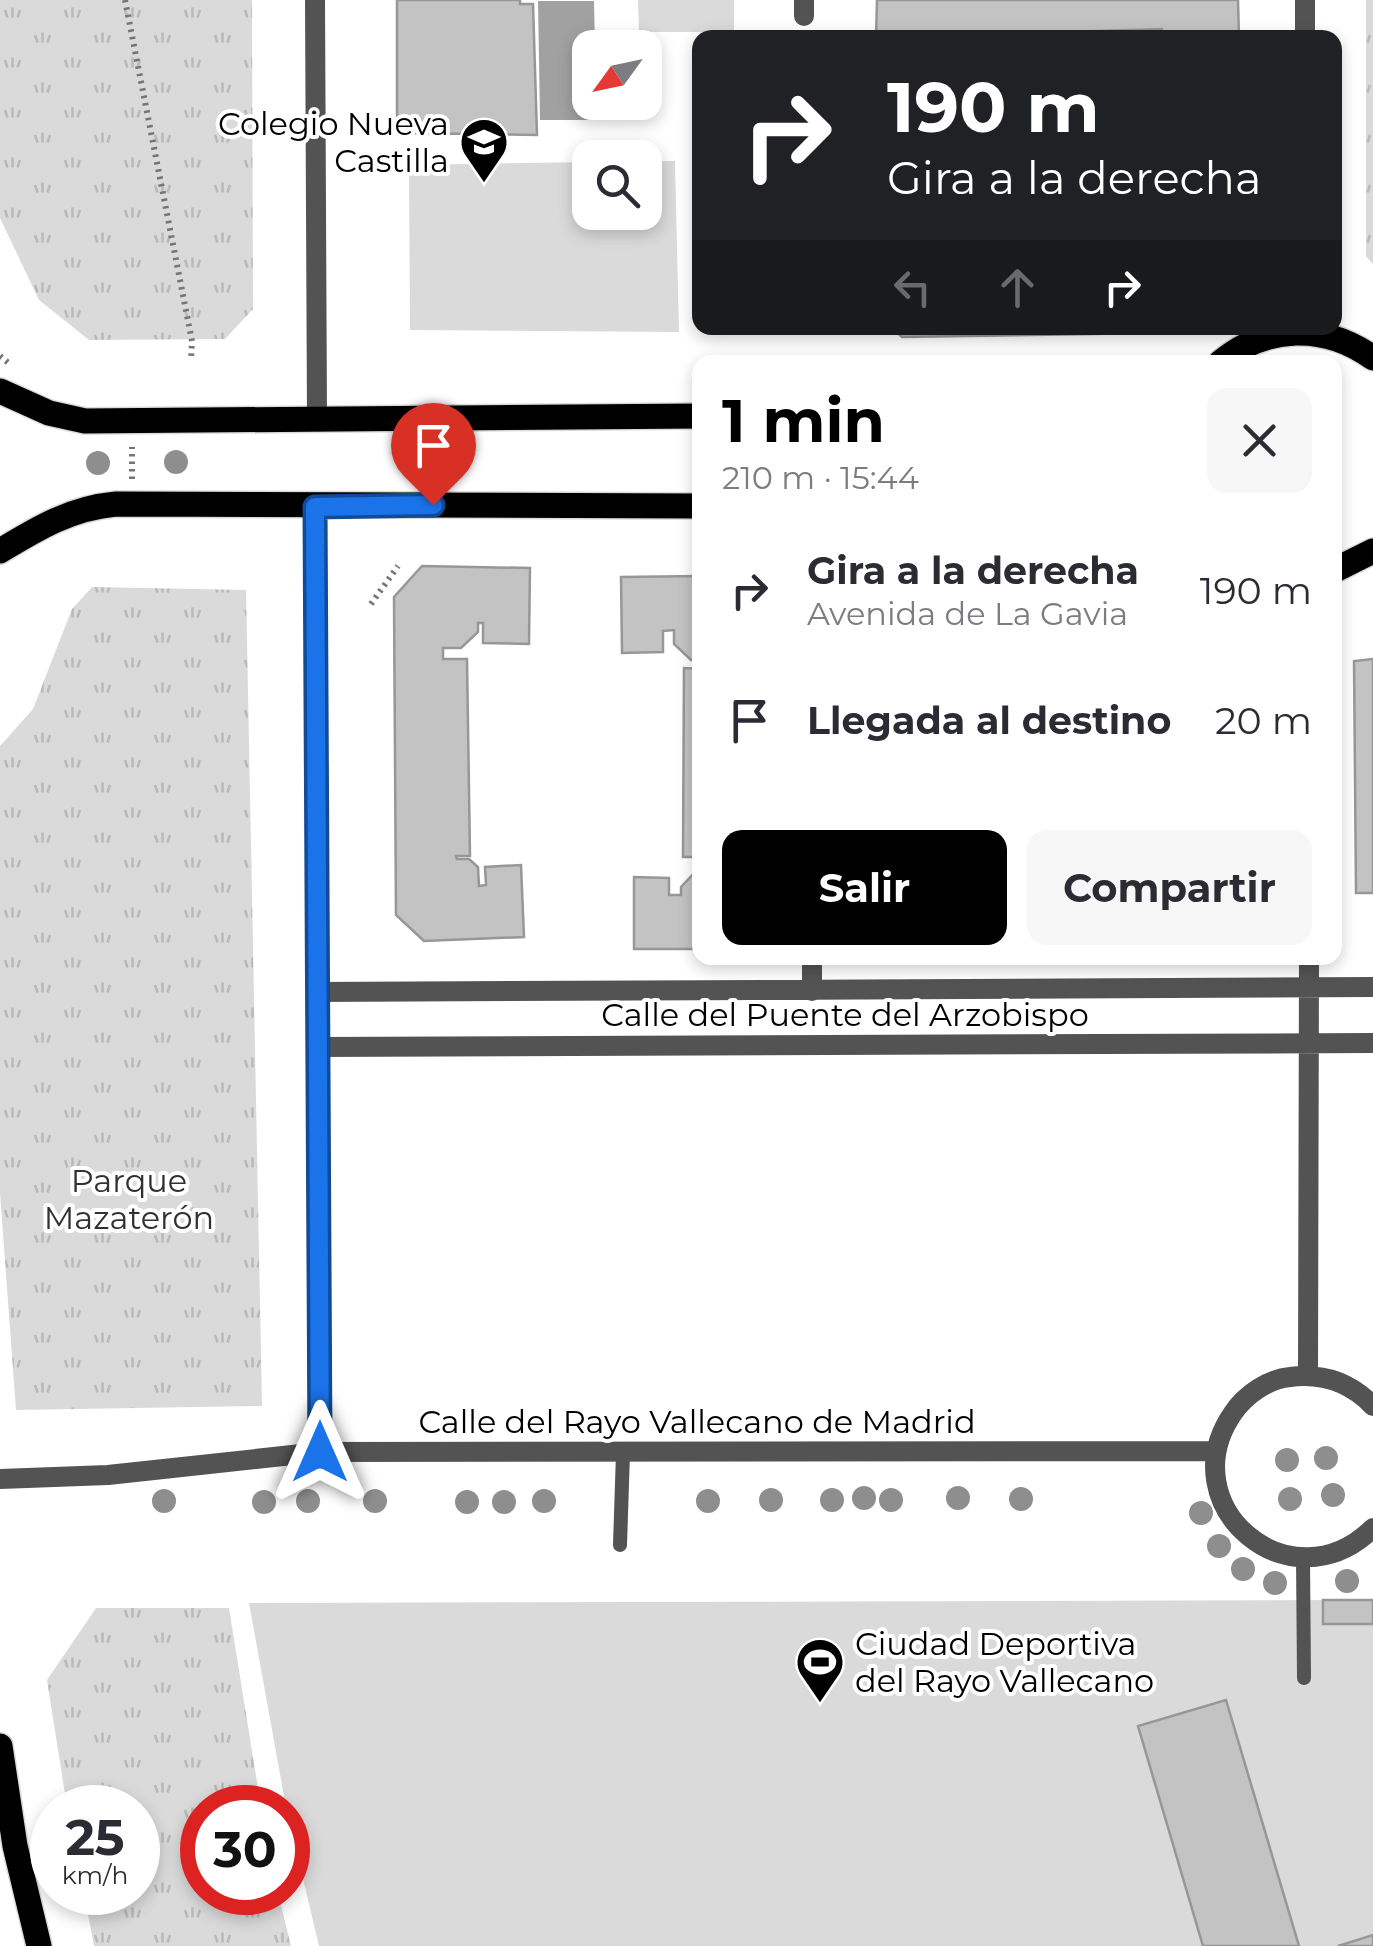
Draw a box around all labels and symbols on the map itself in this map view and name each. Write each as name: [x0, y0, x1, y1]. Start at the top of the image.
north arrow: [572, 30, 662, 120]
place label: Colegio Nueva Castilla: [218, 104, 449, 180]
school or university icon: Colegio Nueva Castilla: [458, 116, 510, 184]
pin: [391, 403, 476, 506]
street label: Calle del Puente del Arzobispo: [601, 995, 1089, 1034]
park label: Parque Mazaterón: [44, 1161, 214, 1237]
position arrow: [268, 1400, 372, 1504]
street label: Calle del Rayo Vallecano de Madrid: [418, 1402, 976, 1441]
place label: Ciudad Deportiva del Rayo Vallecano: [855, 1624, 1154, 1700]
sports icon: Ciudad Deportiva del Rayo Vallecano: [794, 1636, 846, 1704]
speed limit sign: 30: [180, 1785, 310, 1915]

